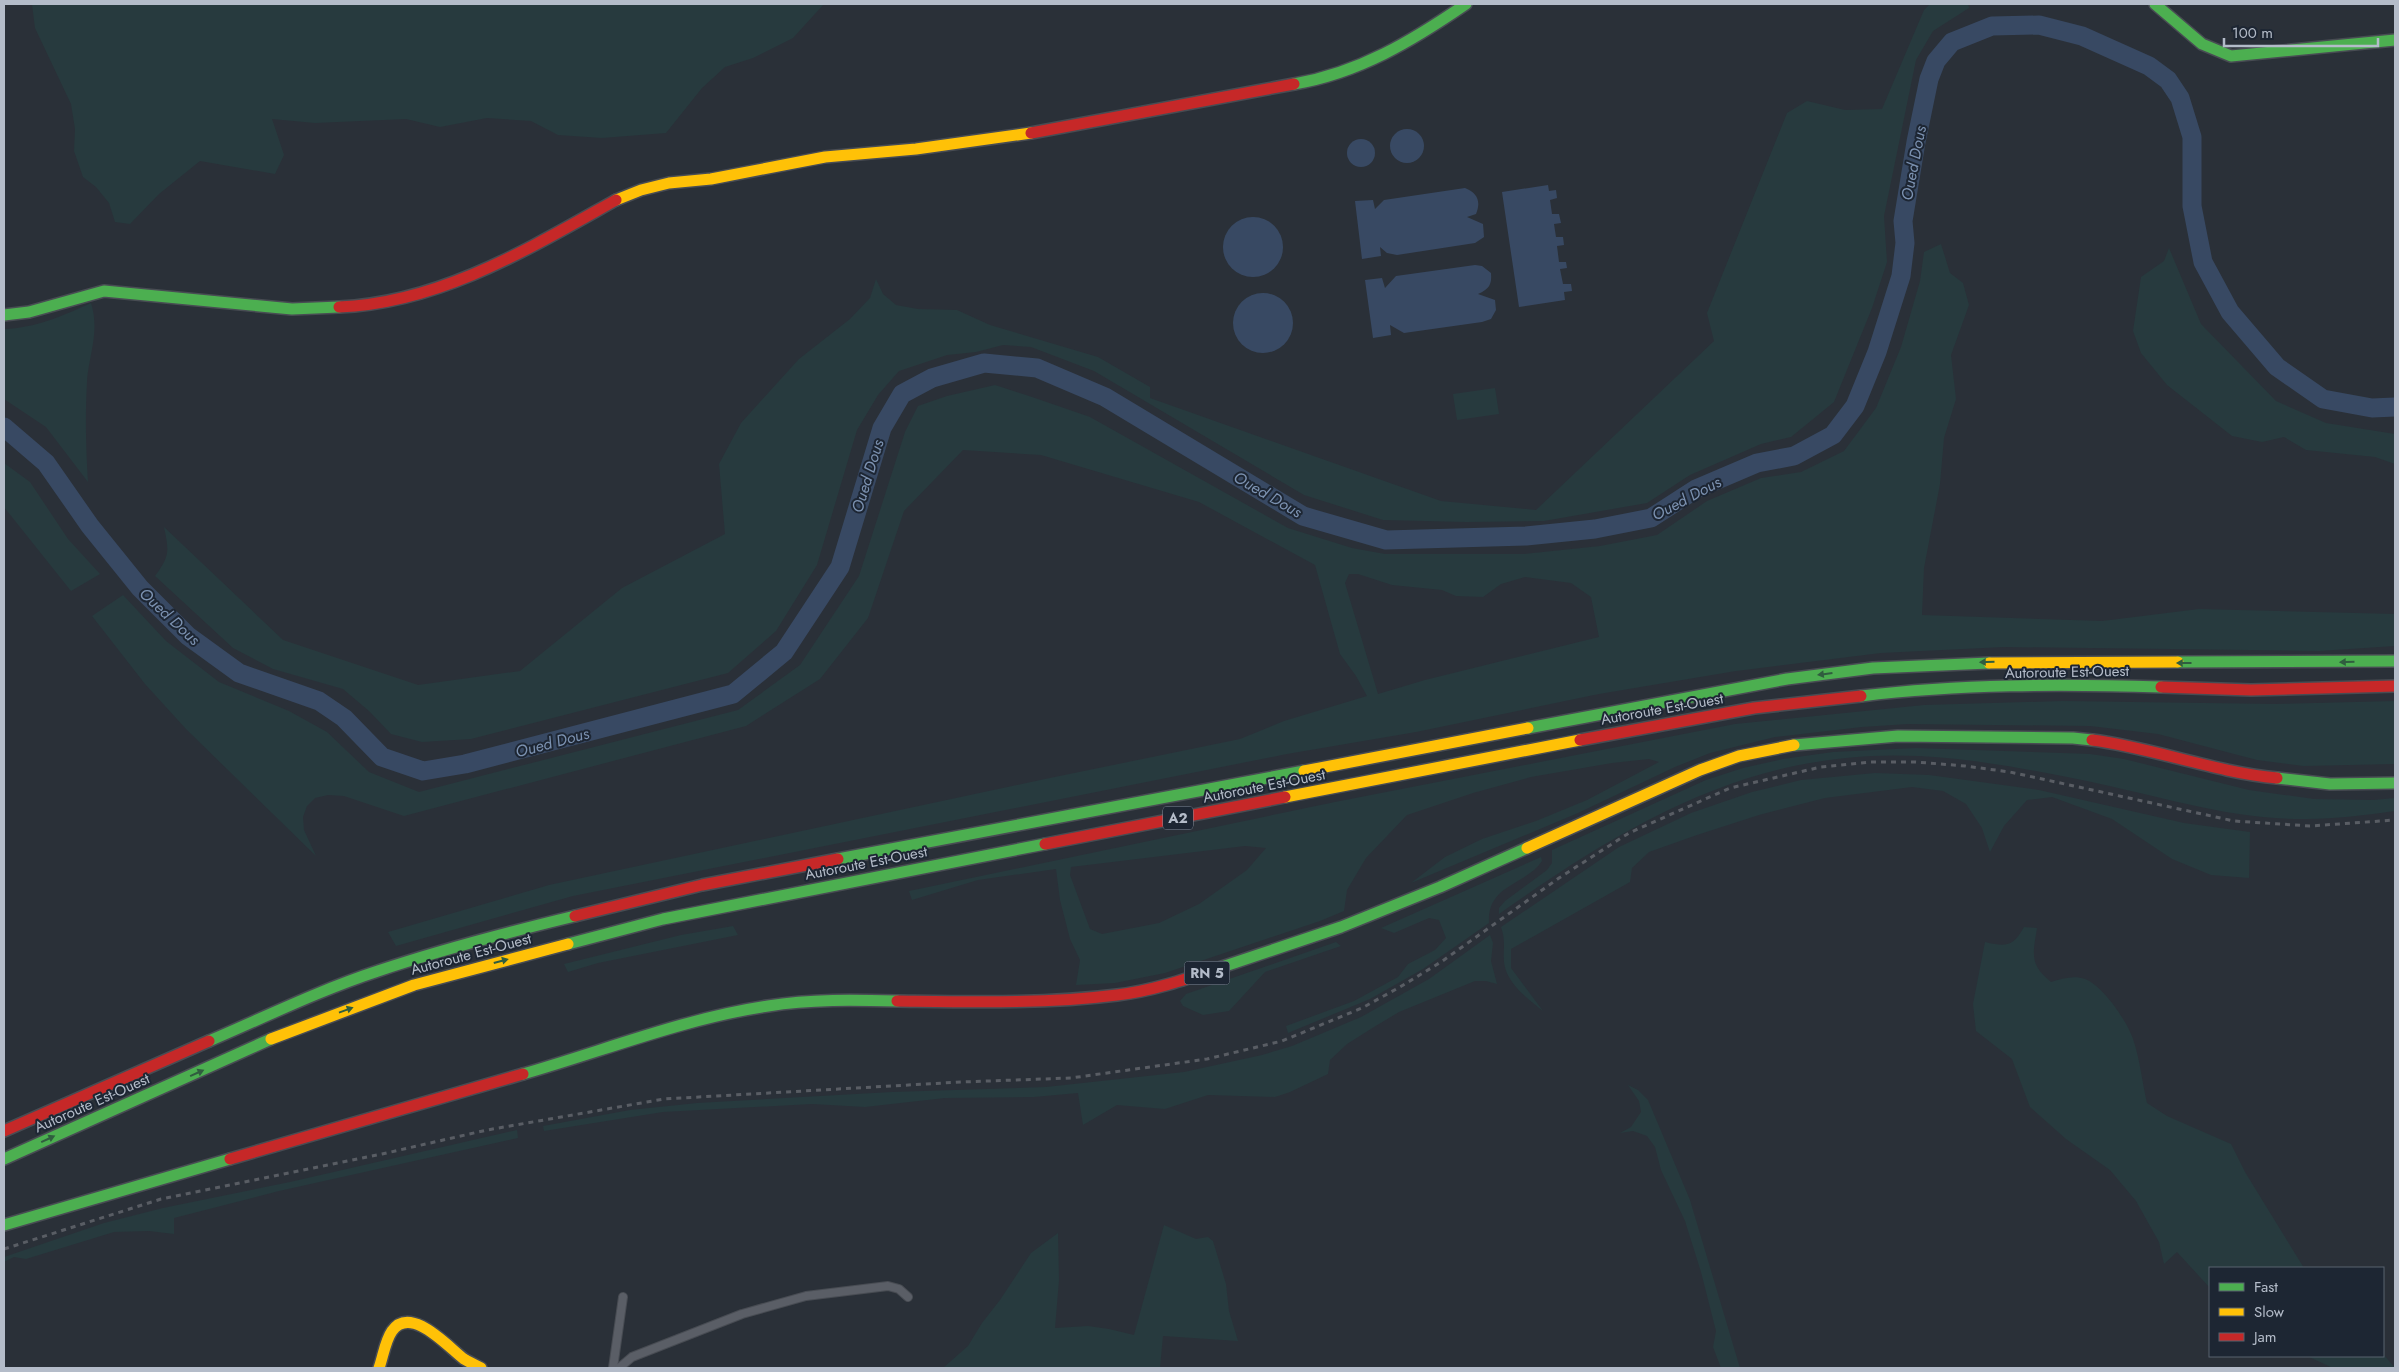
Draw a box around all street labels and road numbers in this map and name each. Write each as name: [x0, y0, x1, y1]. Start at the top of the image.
street label: Autoroute Est-Ouest: [2005, 660, 2130, 684]
street label: Autoroute Est-Ouest: [1599, 687, 1725, 731]
street label: Autoroute Est-Ouest: [1201, 763, 1327, 809]
road number: A2: [1163, 806, 1193, 830]
street label: Autoroute Est-Ouest: [803, 840, 929, 886]
street label: Autoroute Est-Ouest: [408, 927, 534, 981]
road number: RN 5: [1184, 961, 1230, 984]
street label: Autoroute Est-Ouest: [31, 1068, 154, 1138]

